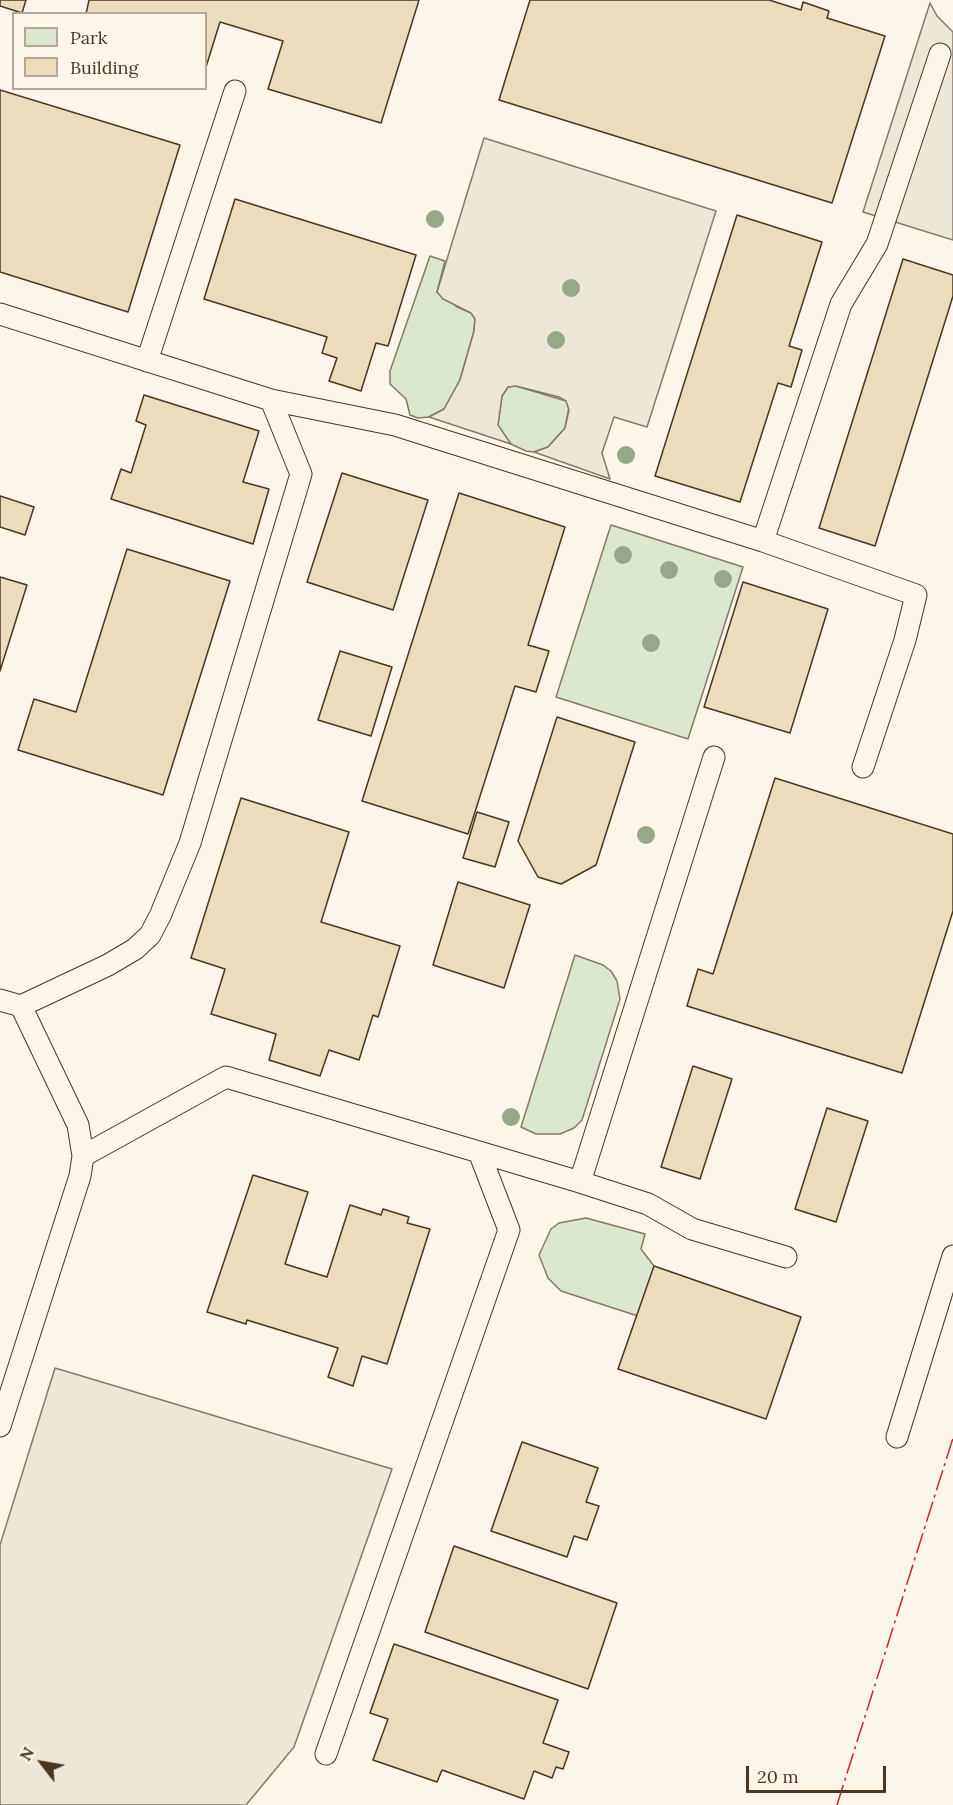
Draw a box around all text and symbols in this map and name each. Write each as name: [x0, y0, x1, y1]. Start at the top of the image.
legend: [12, 12, 207, 90]
text: Park: [70, 26, 107, 49]
text: Building: [70, 56, 138, 79]
north arrow: [12, 1733, 72, 1793]
text: N: [15, 1743, 38, 1764]
scale bar: [749, 1754, 888, 1792]
text: 20 m: [757, 1765, 799, 1788]

